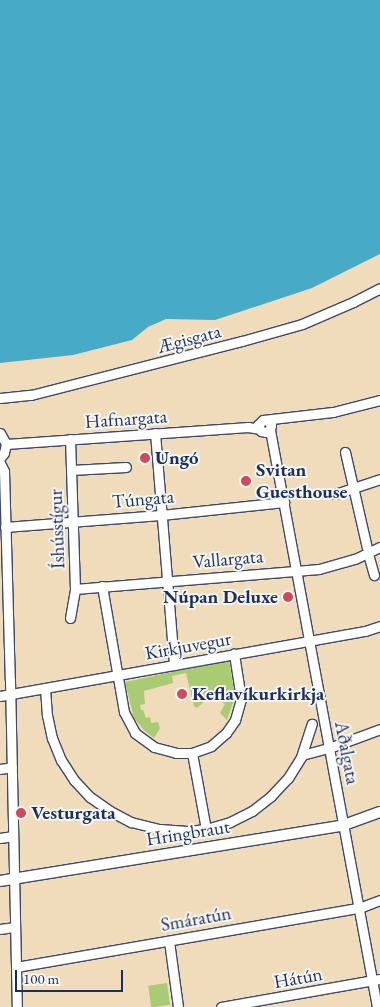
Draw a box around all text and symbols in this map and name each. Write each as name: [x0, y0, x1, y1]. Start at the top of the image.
street label: Ægisgata: [155, 320, 223, 358]
street label: Hafnargata: [84, 405, 168, 433]
place label: Ungó: [155, 447, 199, 469]
marker: Ungó: [139, 452, 151, 464]
place label: Svitan Guesthouse: [256, 459, 347, 503]
marker: Svitan Guesthouse: [240, 475, 252, 487]
street label: Túngata: [111, 485, 175, 513]
street label: Íshússtígur: [44, 489, 70, 569]
street label: Vallargata: [192, 545, 264, 573]
place label: Núpan Deluxe: [163, 586, 278, 608]
marker: Núpan Deluxe: [282, 591, 294, 603]
street label: Kirkjuvegur: [143, 627, 233, 665]
place label: Keflavíkurkirkja: [192, 683, 324, 705]
marker: Keflavíkurkirkja: [176, 688, 188, 700]
street label: Aðalgata: [330, 719, 364, 787]
place label: Vesturgata: [31, 802, 116, 824]
marker: Vesturgata: [15, 807, 27, 819]
street label: Hringbraut: [145, 815, 231, 851]
street label: Smáratún: [159, 902, 233, 936]
scale bar: [18, 960, 125, 992]
street label: Hátún: [272, 963, 324, 993]
text: 100 m: [23, 969, 59, 988]

